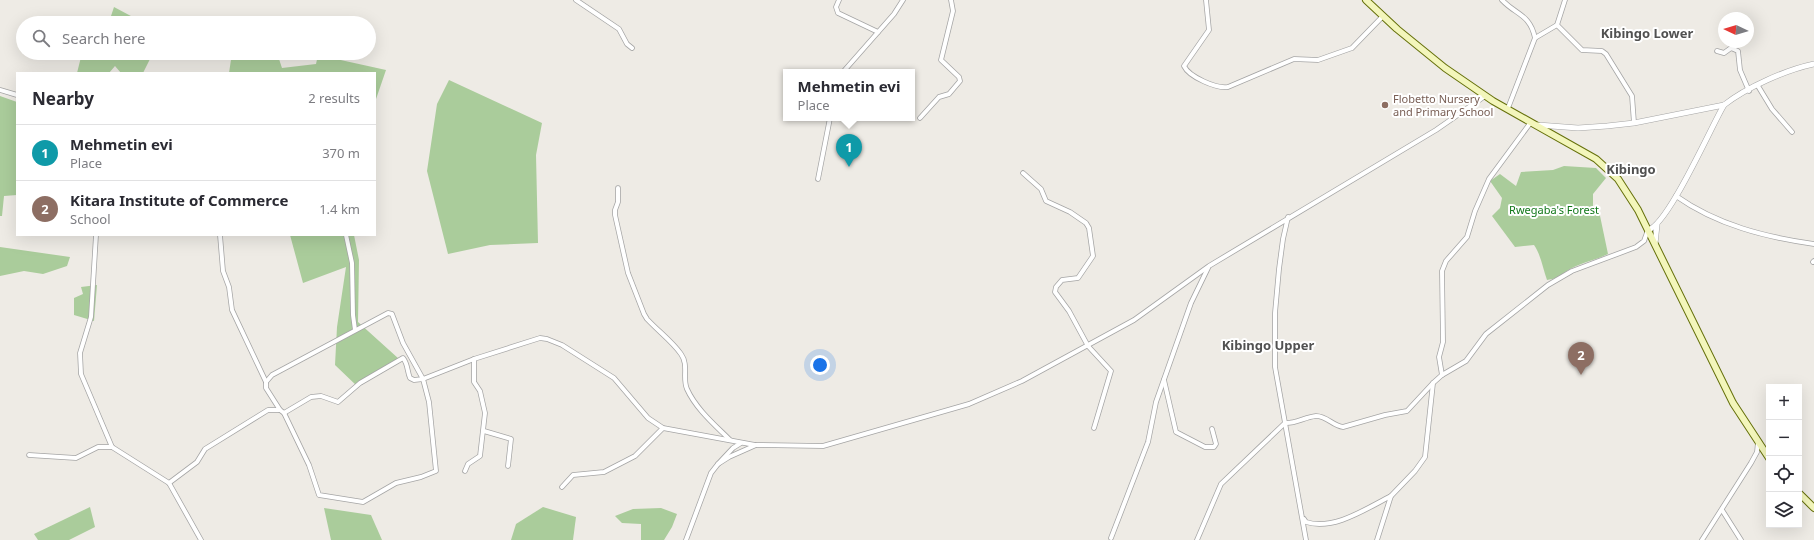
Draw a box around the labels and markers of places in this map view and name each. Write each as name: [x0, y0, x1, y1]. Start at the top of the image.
place label: Flobetto Nursery and Primary School: [1393, 91, 1493, 119]
marker: Flobetto Nursery and Primary School: [1380, 100, 1390, 110]
pin: 1: [836, 134, 862, 167]
pin: 2: [1568, 342, 1594, 375]

